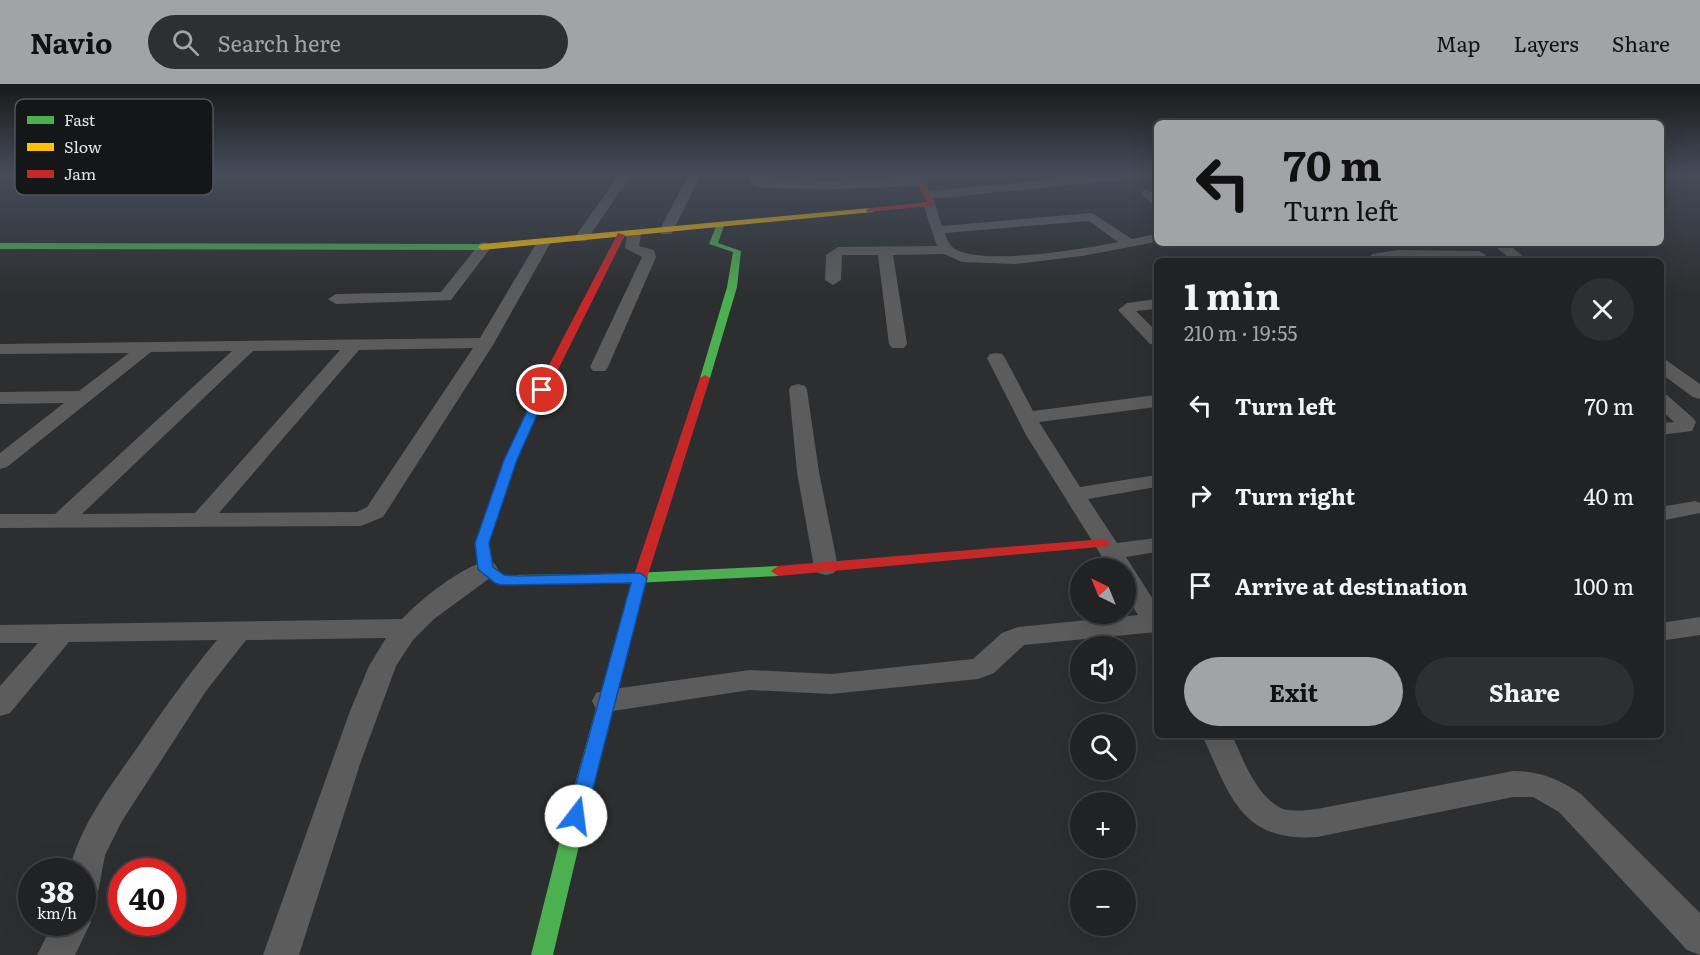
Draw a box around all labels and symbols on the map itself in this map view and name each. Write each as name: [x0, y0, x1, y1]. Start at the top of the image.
legend: [15, 99, 213, 195]
text: Fast: [64, 107, 96, 131]
text: Slow: [64, 134, 102, 158]
text: Jam: [64, 161, 97, 185]
pin: [516, 364, 567, 415]
north arrow: [1070, 558, 1136, 624]
position arrow: [544, 784, 608, 848]
speed limit sign: 40: [108, 858, 186, 936]

